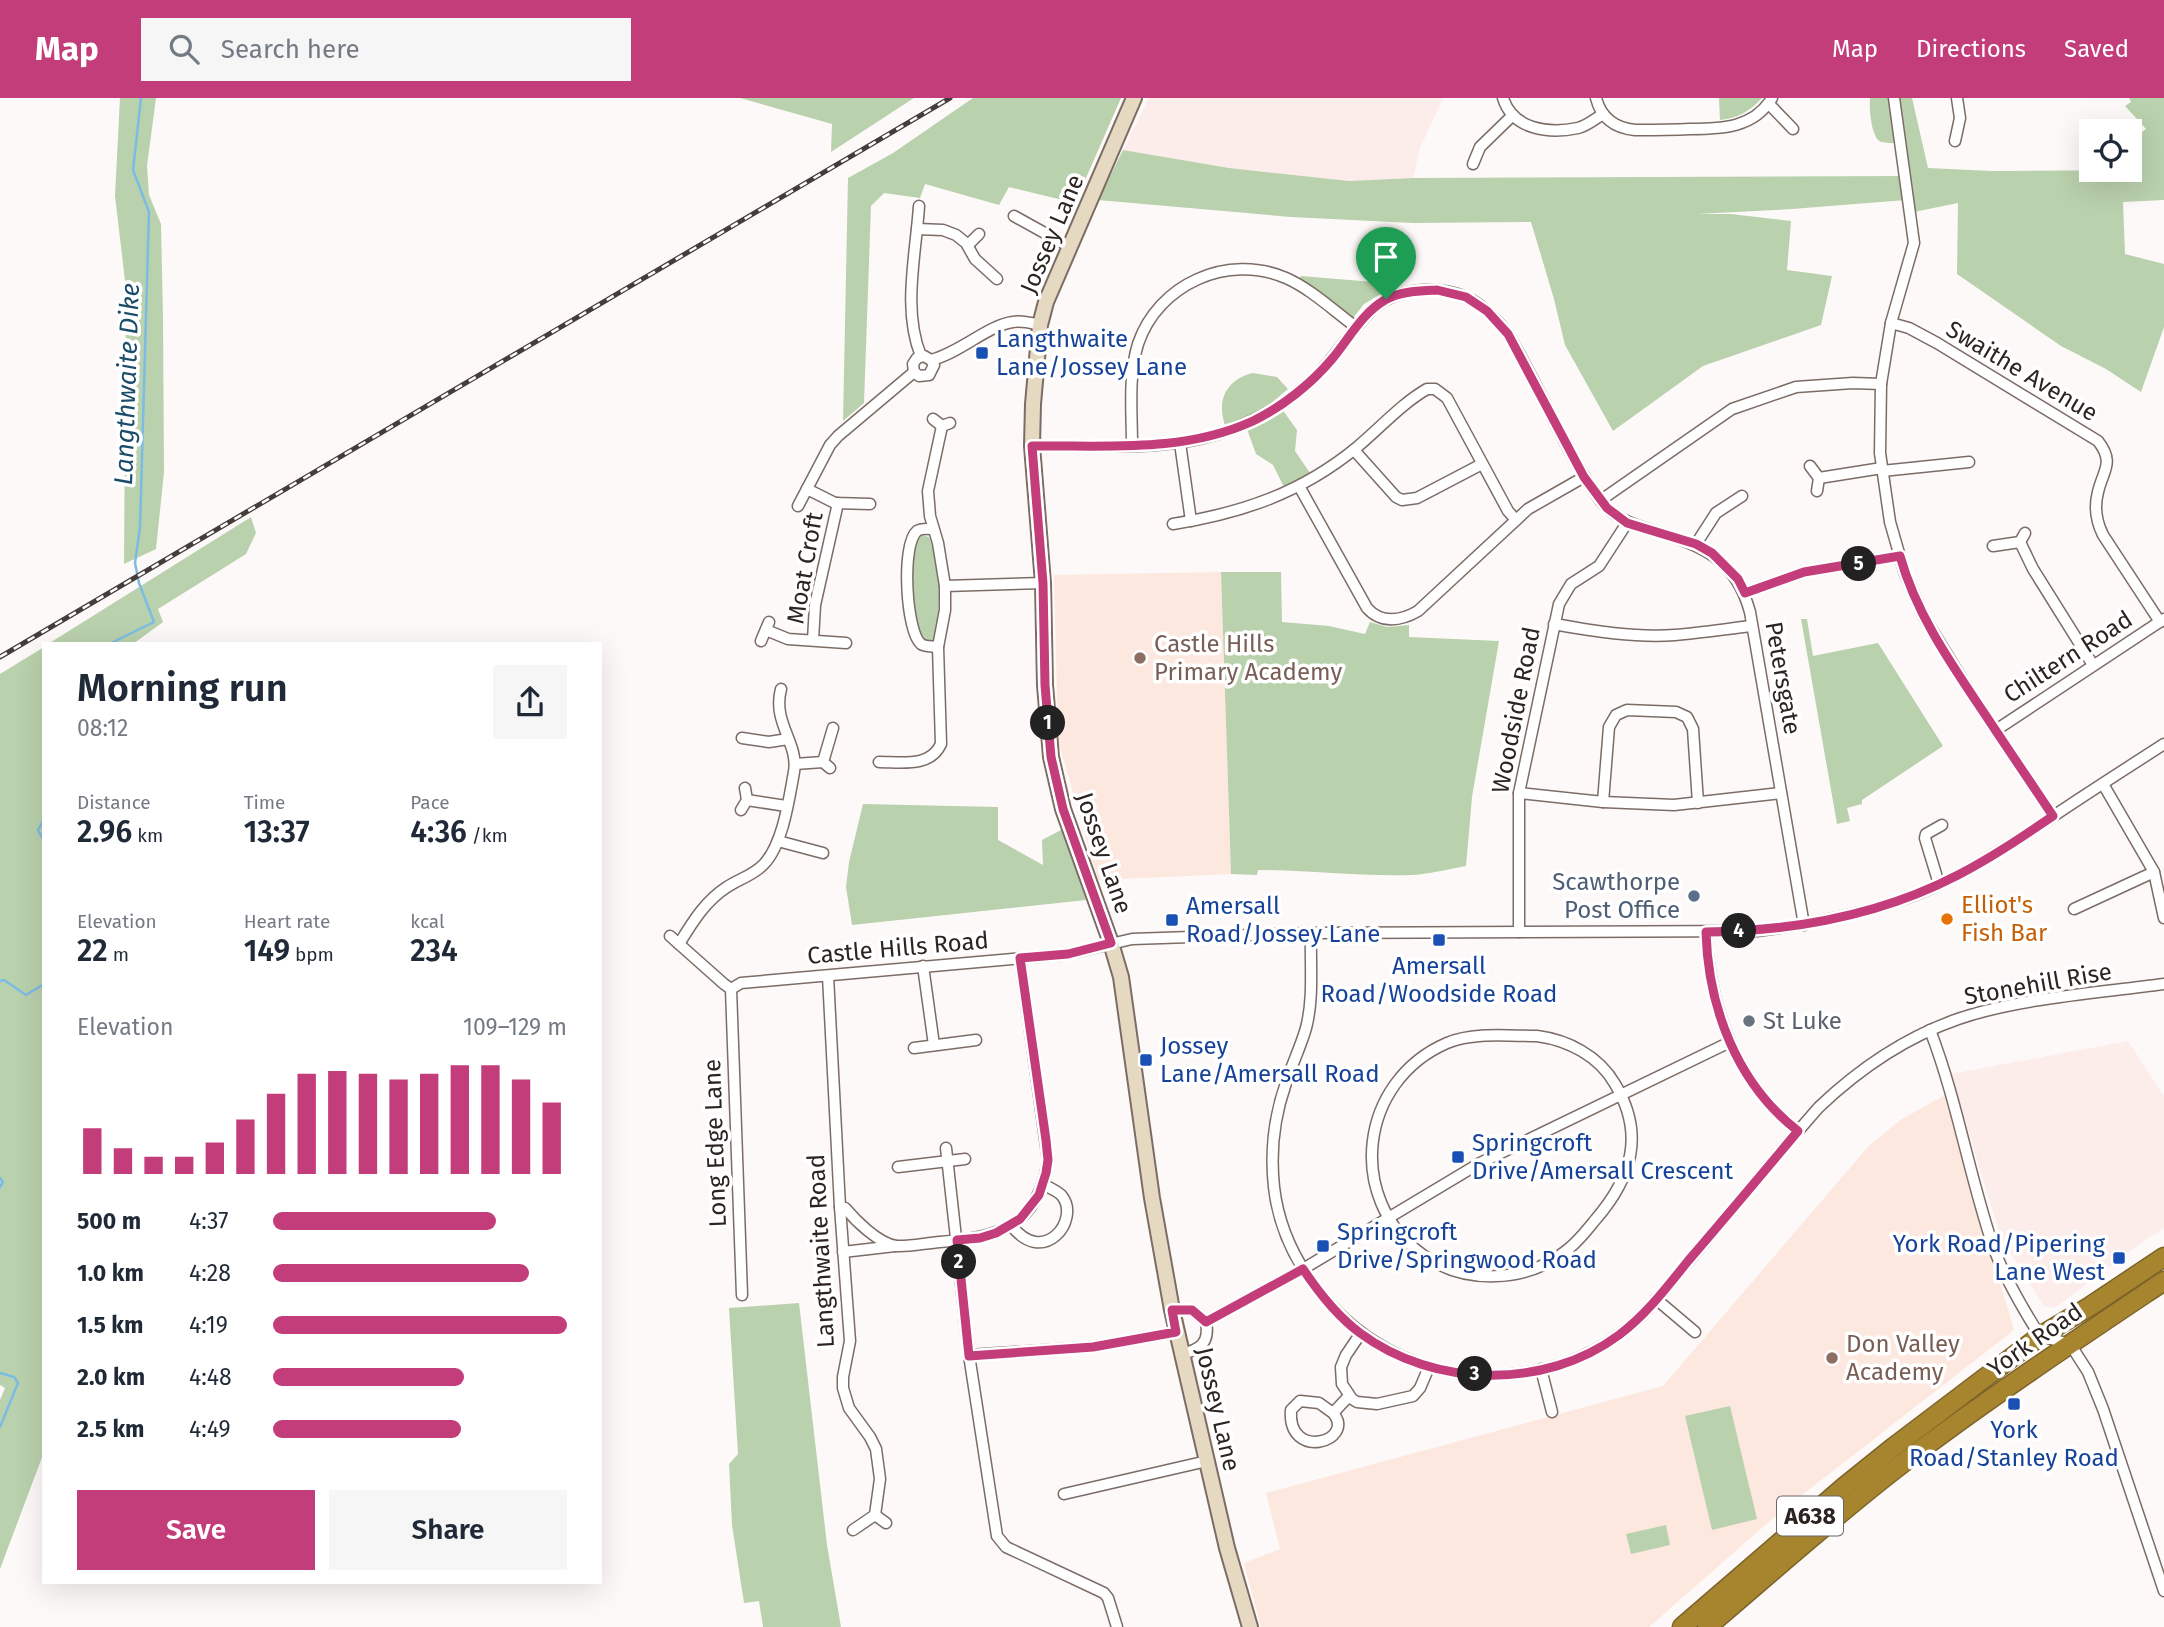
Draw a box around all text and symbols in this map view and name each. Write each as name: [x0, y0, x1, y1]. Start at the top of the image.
search box: [141, 18, 631, 81]
text: Map: [35, 29, 99, 69]
icon: search: [165, 30, 203, 68]
text: Search here: [221, 34, 360, 65]
text: Map: [1832, 35, 1878, 63]
text: Directions: [1916, 35, 2026, 63]
text: Saved: [2064, 35, 2129, 63]
map controls: [2079, 119, 2142, 182]
button: locate: [2079, 119, 2142, 182]
street label: Jossey Lane: [1014, 170, 1090, 298]
pin: [1356, 227, 1416, 299]
icon: arrive: [1367, 238, 1405, 276]
water label: Langthwaite Dike: [108, 282, 146, 486]
street label: Swaithe Avenue: [1941, 315, 2103, 427]
place label: Langthwaite Lane/Jossey Lane: [996, 325, 1187, 381]
marker: Langthwaite Lane/Jossey Lane: [974, 345, 990, 361]
street label: Moat Croft: [781, 510, 829, 626]
pin: 5: [1842, 546, 1876, 582]
text: 5: [1853, 552, 1864, 575]
street label: Chiltern Road: [1999, 605, 2137, 709]
street label: Petersgate: [1759, 619, 1807, 737]
street label: Woodside Road: [1486, 624, 1546, 796]
place label: Castle Hills Primary Academy: [1154, 630, 1342, 686]
marker: Castle Hills Primary Academy: [1132, 650, 1148, 666]
text: Morning run: [77, 665, 288, 711]
button: share: [493, 665, 567, 739]
pin: 1: [1030, 706, 1066, 740]
text: 1: [1043, 711, 1052, 734]
text: 08:12: [77, 714, 128, 742]
street label: Jossey Lane: [1070, 789, 1138, 917]
text: Distance: [77, 791, 151, 814]
text: Time: [244, 791, 285, 814]
text: Pace: [410, 791, 450, 814]
text: 2.96: [77, 814, 132, 850]
text: 13:37: [244, 814, 310, 850]
text: 4:36: [410, 814, 467, 850]
text: km: [132, 824, 163, 847]
text: /km: [467, 824, 508, 847]
place label: Scawthorpe Post Office: [1552, 868, 1680, 924]
marker: Scawthorpe Post Office: [1686, 888, 1702, 904]
place label: Elliot's Fish Bar: [1961, 891, 2048, 947]
place label: Amersall Road/Jossey Lane: [1186, 892, 1380, 948]
text: Elevation: [77, 910, 157, 933]
text: Heart rate: [244, 910, 330, 933]
text: kcal: [410, 910, 445, 933]
marker: Elliot's Fish Bar: [1939, 911, 1955, 927]
marker: Amersall Road/Jossey Lane: [1164, 912, 1180, 928]
pin: 4: [1722, 914, 1756, 948]
text: 4: [1733, 919, 1744, 942]
street label: Castle Hills Road: [806, 926, 990, 970]
marker: Amersall Road/Woodside Road: [1431, 932, 1447, 948]
text: 22: [77, 933, 108, 969]
text: 149: [244, 933, 290, 969]
text: 234: [410, 933, 458, 969]
text: m: [108, 943, 129, 966]
text: bpm: [290, 943, 334, 966]
place label: Amersall Road/Woodside Road: [1321, 952, 1557, 1008]
street label: Stonehill Rise: [1962, 957, 2114, 1011]
place label: St Luke: [1763, 1007, 1842, 1035]
text: Elevation: [77, 1013, 173, 1041]
text: 109–129 m: [463, 1013, 567, 1041]
marker: St Luke: [1741, 1013, 1757, 1029]
place label: Jossey Lane/Amersall Road: [1160, 1032, 1380, 1088]
marker: Jossey Lane/Amersall Road: [1138, 1052, 1154, 1068]
street label: Long Edge Lane: [698, 1058, 732, 1228]
place label: Springcroft Drive/Amersall Crescent: [1472, 1129, 1734, 1185]
marker: Springcroft Drive/Amersall Crescent: [1450, 1149, 1466, 1165]
street label: Langthwaite Road: [802, 1153, 840, 1349]
text: 500 m: [77, 1207, 141, 1235]
text: 4:37: [189, 1207, 229, 1235]
place label: Springcroft Drive/Springwood Road: [1337, 1218, 1597, 1274]
place label: York Road/Pipering Lane West: [1893, 1230, 2106, 1286]
marker: Springcroft Drive/Springwood Road: [1315, 1238, 1331, 1254]
pin: 2: [942, 1244, 976, 1280]
text: 2: [954, 1250, 963, 1273]
marker: York Road/Pipering Lane West: [2111, 1250, 2127, 1266]
text: 1.0 km: [77, 1259, 144, 1287]
text: 4:28: [189, 1259, 231, 1287]
street label: York Road: [1982, 1297, 2088, 1383]
text: 1.5 km: [77, 1311, 143, 1339]
text: 4:19: [189, 1311, 228, 1339]
place label: Don Valley Academy: [1846, 1330, 1960, 1386]
street label: Jossey Lane: [1190, 1344, 1246, 1474]
marker: Don Valley Academy: [1824, 1350, 1840, 1366]
pin: 3: [1458, 1356, 1492, 1392]
text: 3: [1470, 1362, 1479, 1385]
text: 2.0 km: [77, 1363, 145, 1391]
text: 4:48: [189, 1363, 232, 1391]
marker: York Road/Stanley Road: [2006, 1396, 2022, 1412]
text: 2.5 km: [77, 1415, 145, 1443]
text: 4:49: [189, 1415, 231, 1443]
place label: York Road/Stanley Road: [1909, 1416, 2119, 1472]
button: Save: [77, 1490, 315, 1570]
button: Share: [329, 1490, 567, 1570]
road number: A638: [1777, 1497, 1843, 1536]

